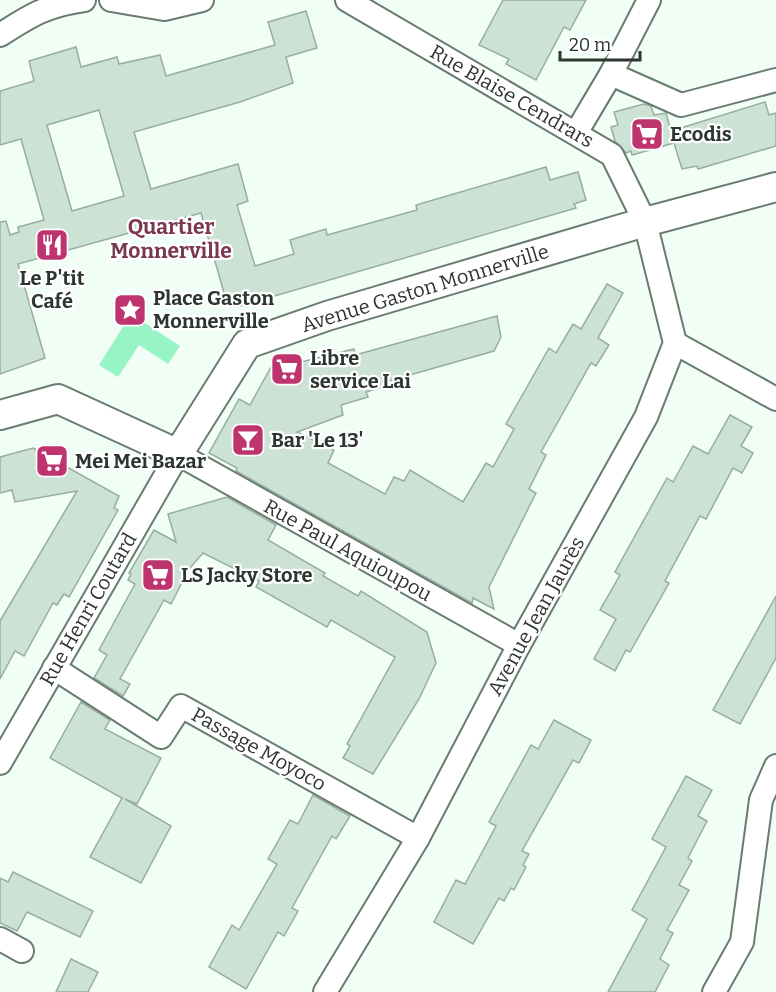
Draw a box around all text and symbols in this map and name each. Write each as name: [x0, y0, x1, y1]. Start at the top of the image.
scale bar: [560, 24, 640, 62]
text: 20 m: [569, 34, 611, 56]
street label: Rue Blaise Cendrars: [426, 39, 598, 153]
supermarket icon: Ecodis: [629, 116, 665, 152]
place label: Ecodis: [670, 122, 732, 146]
district label: Quartier Monnerville: [110, 214, 232, 264]
restaurant icon: Le P'tit Café: [34, 227, 70, 263]
street label: Avenue Gaston Monnerville: [298, 239, 552, 337]
place label: Le P'tit Café: [19, 266, 85, 313]
place label: Place Gaston Monnerville: [153, 286, 274, 333]
place icon: Place Gaston Monnerville: [112, 292, 148, 328]
place label: Libre service Lai: [310, 346, 411, 393]
supermarket icon: Libre service Lai: [269, 351, 305, 387]
bar icon: Bar 'Le 13': [230, 422, 266, 458]
place label: Bar 'Le 13': [271, 428, 364, 452]
supermarket icon: Mei Mei Bazar: [34, 443, 70, 479]
place label: Mei Mei Bazar: [75, 449, 207, 473]
street label: Rue Paul Aquioupou: [260, 494, 436, 606]
street label: Rue Henri Coutard: [35, 528, 142, 690]
street label: Avenue Jean Jaurès: [482, 532, 590, 700]
supermarket icon: LS Jacky Store: [140, 557, 176, 593]
place label: LS Jacky Store: [181, 563, 313, 587]
street label: Passage Moyoco: [188, 702, 330, 796]

